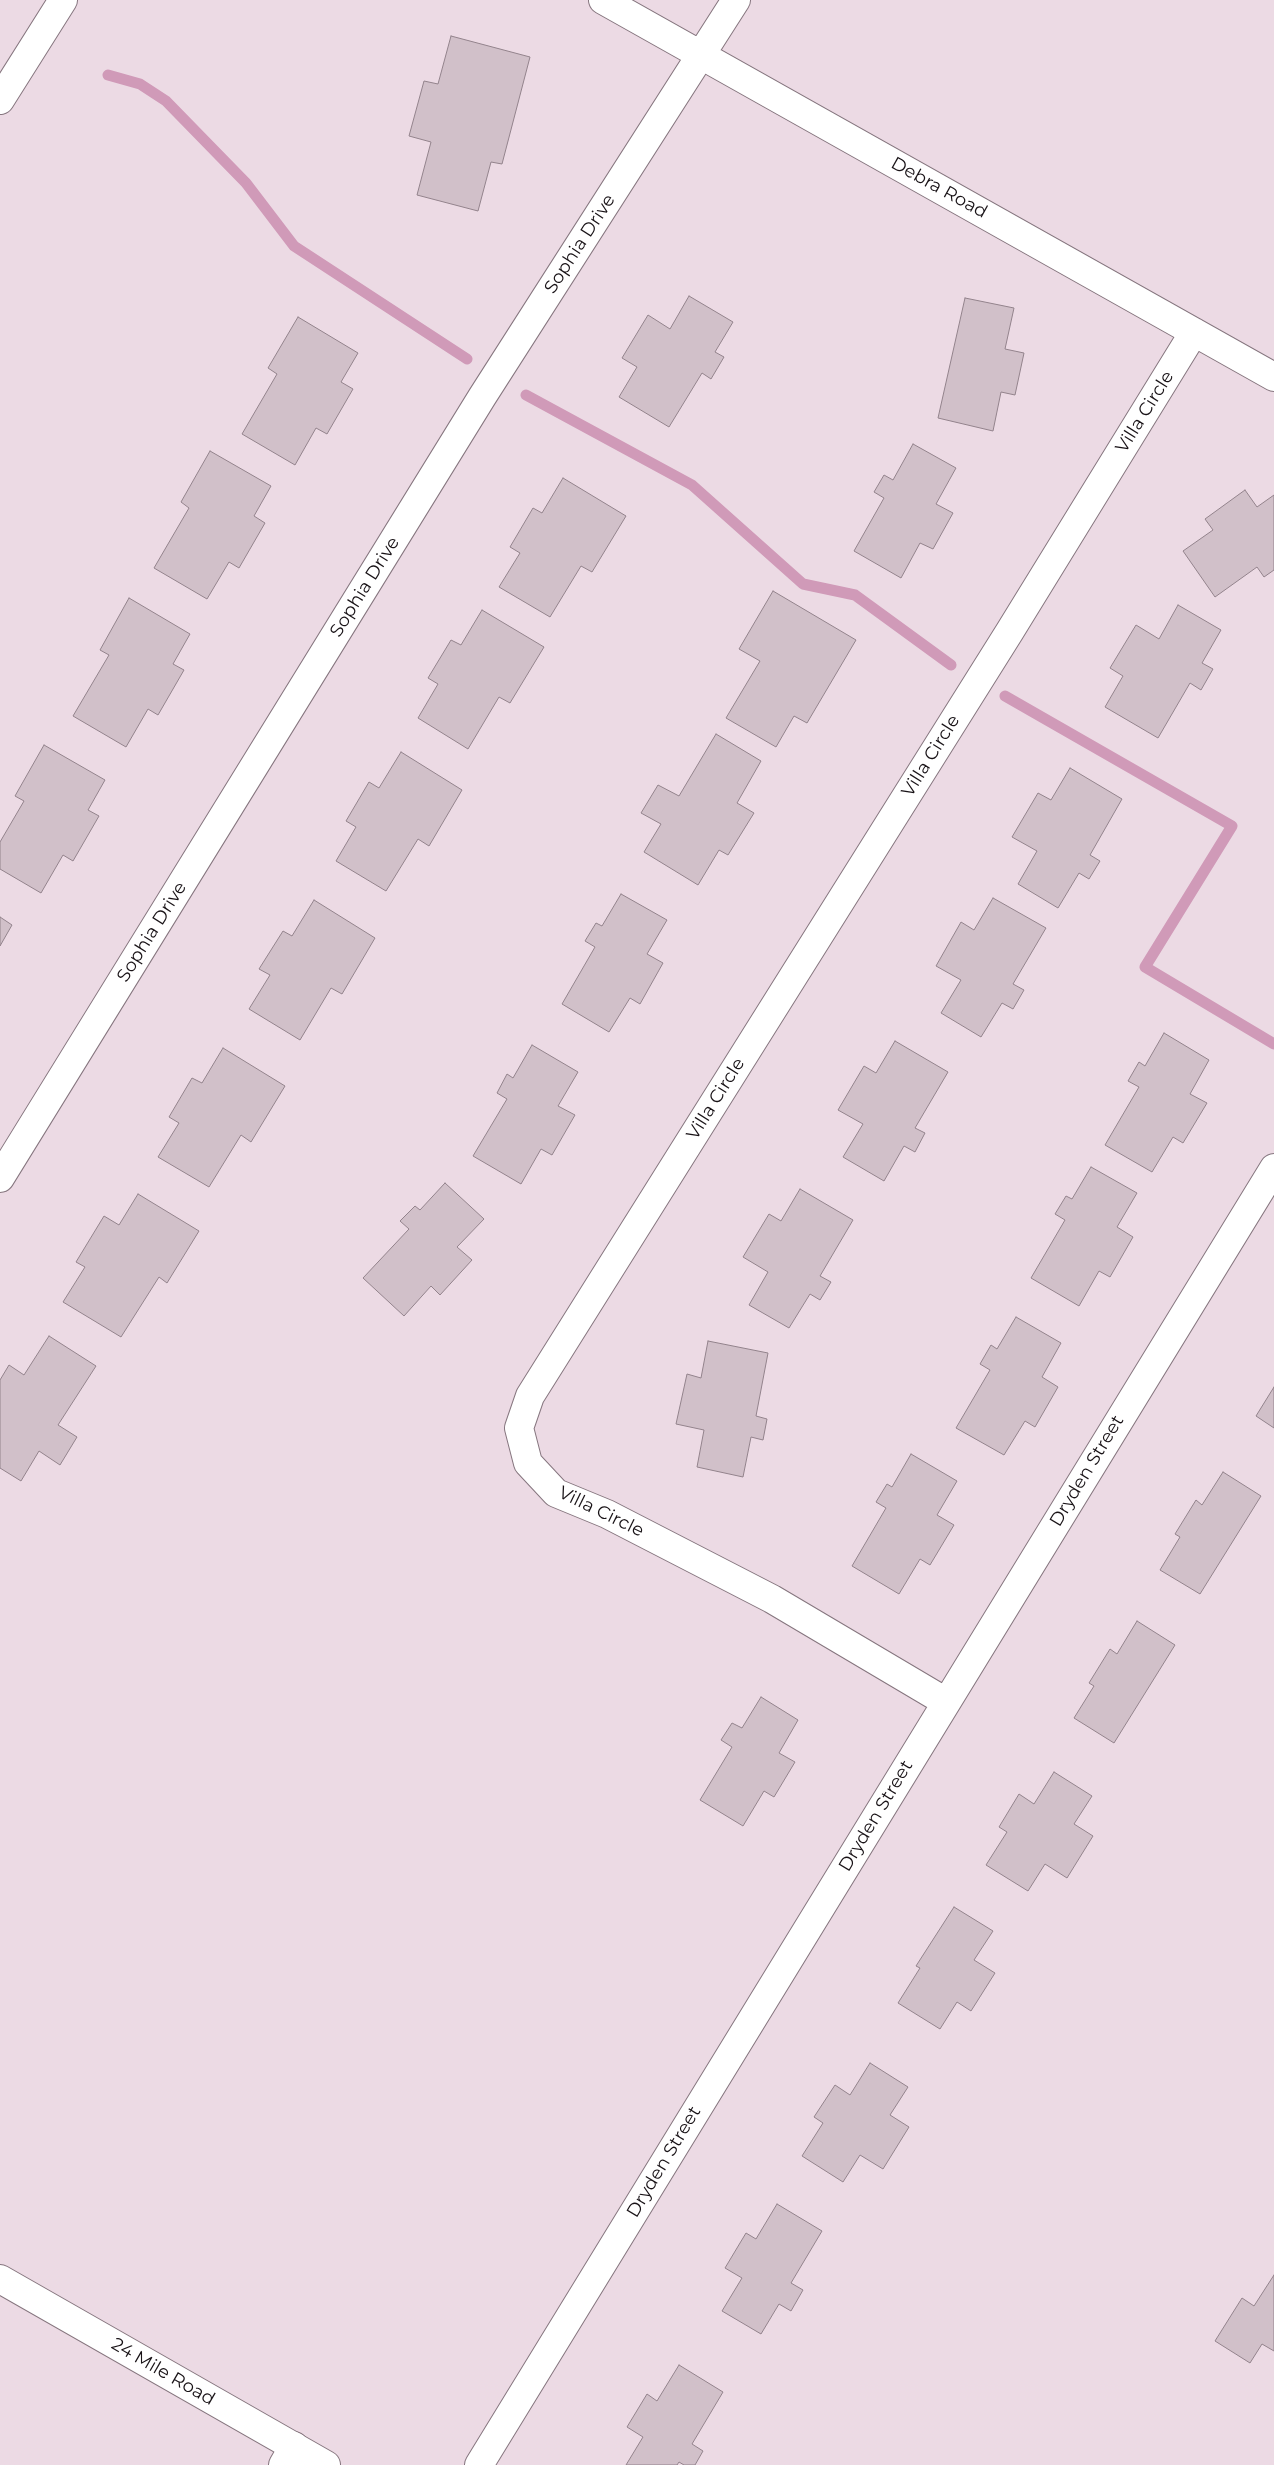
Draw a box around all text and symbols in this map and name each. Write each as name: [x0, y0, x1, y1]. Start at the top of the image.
street label: Debra Road: [887, 153, 991, 223]
street label: Sophia Drive: [540, 190, 620, 298]
street label: Villa Circle: [1111, 367, 1179, 457]
street label: Sophia Drive: [326, 533, 404, 641]
street label: Villa Circle: [897, 711, 965, 801]
street label: Sophia Drive: [113, 878, 191, 986]
street label: Villa Circle: [682, 1054, 750, 1144]
street label: Dryden Street: [1045, 1412, 1129, 1530]
street label: Villa Circle: [555, 1482, 647, 1542]
street label: Dryden Street: [834, 1757, 918, 1875]
street label: Dryden Street: [622, 2103, 706, 2221]
street label: 24 Mile Road: [107, 2334, 219, 2410]

